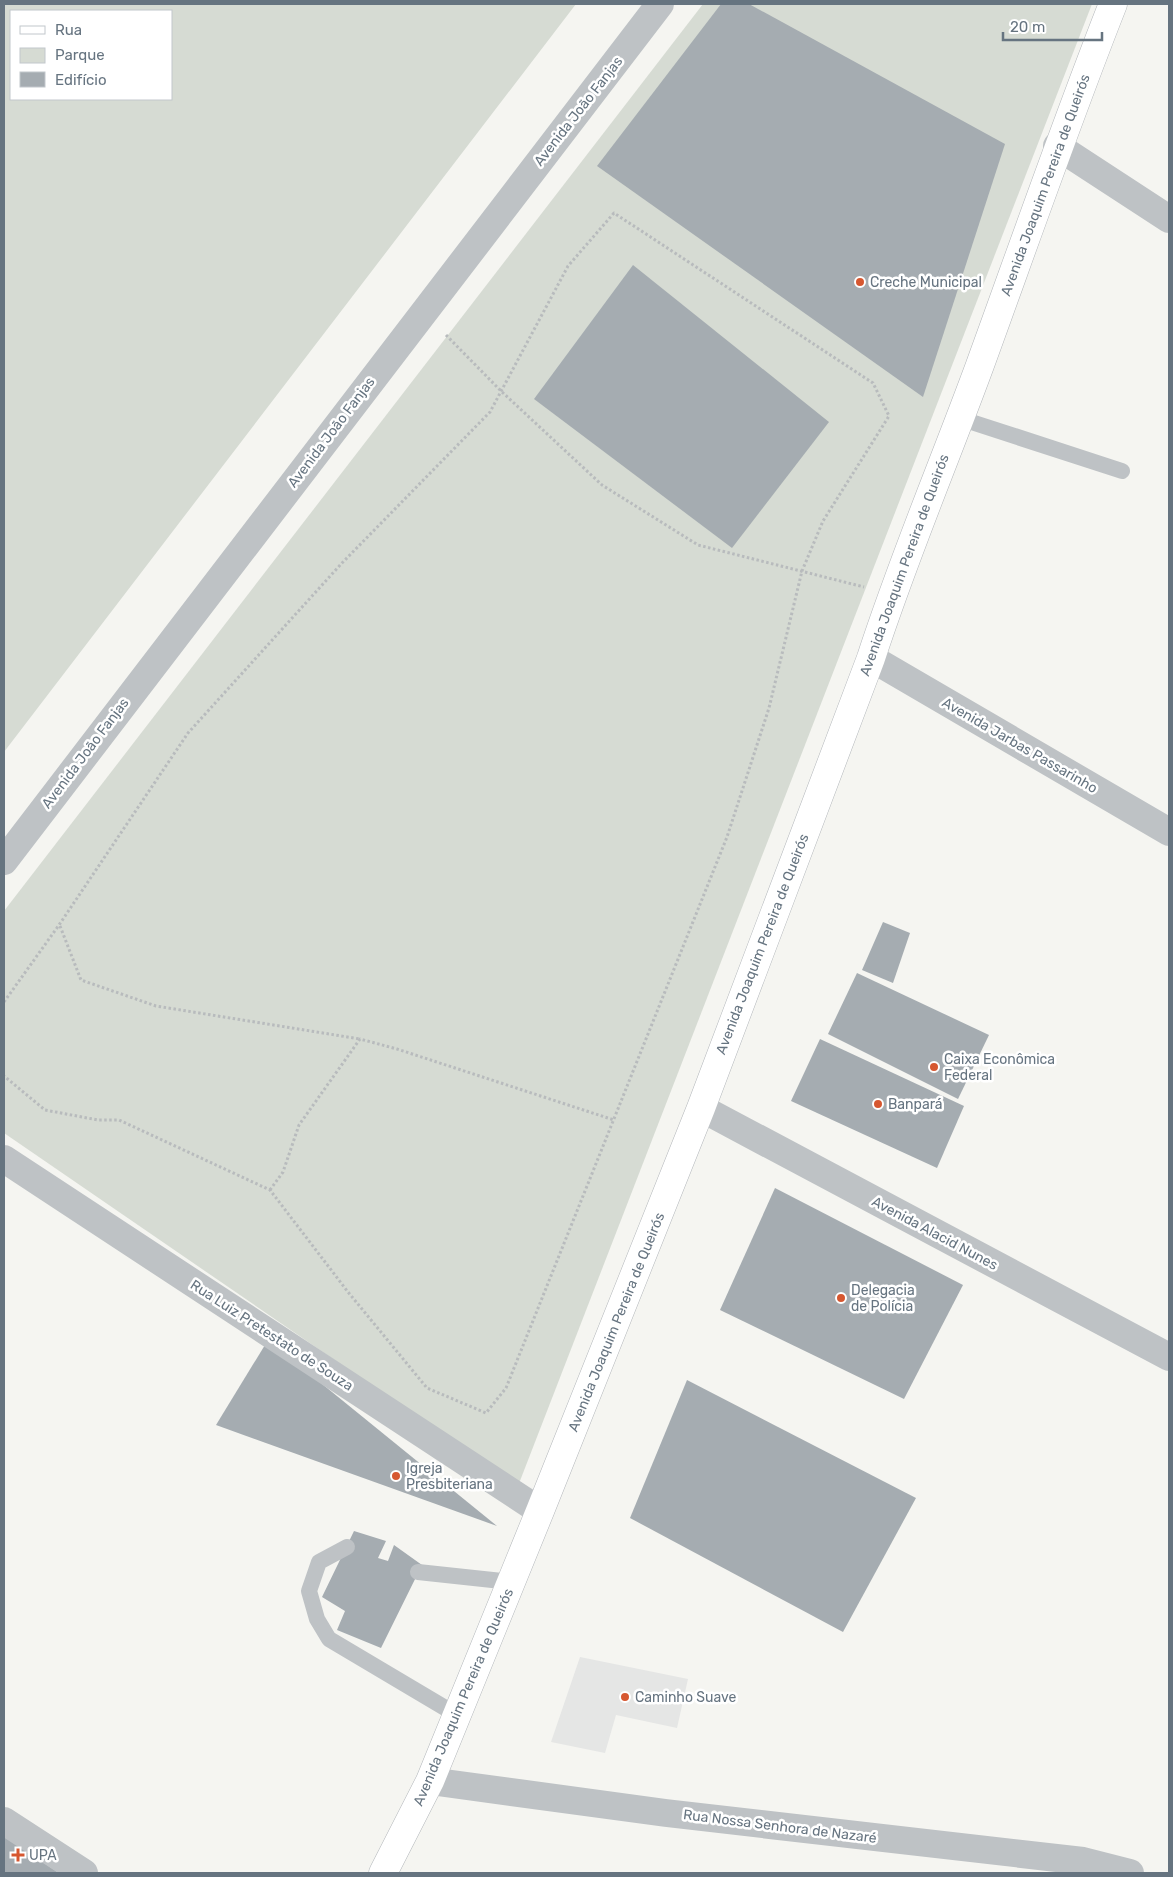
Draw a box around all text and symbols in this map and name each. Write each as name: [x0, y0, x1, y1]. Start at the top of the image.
legend: [10, 10, 172, 100]
scale bar: [1003, 10, 1102, 42]
text: 20 m: [1010, 18, 1045, 36]
text: Rua: [55, 21, 82, 39]
text: Parque: [55, 46, 105, 64]
street label: Avenida João Fanjas: [530, 53, 626, 169]
text: Edifício: [55, 71, 107, 89]
street label: Avenida Joaquim Pereira de Queirós: [997, 72, 1094, 298]
place label: Creche Municipal: [870, 274, 982, 291]
marker: Creche Municipal: [854, 276, 866, 288]
street label: Avenida João Fanjas: [284, 374, 379, 491]
street label: Avenida Joaquim Pereira de Queirós: [856, 452, 953, 678]
street label: Avenida Jarbas Passarinho: [939, 694, 1100, 797]
street label: Avenida João Fanjas: [38, 695, 133, 812]
street label: Avenida Joaquim Pereira de Queirós: [712, 831, 812, 1057]
place label: Caixa Econômica Federal: [944, 1051, 1055, 1084]
marker: Caixa Econômica Federal: [928, 1061, 940, 1073]
place label: Banpará: [888, 1096, 943, 1113]
marker: Banpará: [872, 1098, 884, 1110]
street label: Avenida Alacid Nunes: [869, 1193, 1001, 1274]
street label: Avenida Joaquim Pereira de Queirós: [565, 1210, 668, 1434]
street label: Rua Luiz Pretestato de Souza: [187, 1276, 356, 1395]
place label: Delegacia de Polícia: [851, 1282, 915, 1315]
marker: Delegacia de Polícia: [835, 1292, 847, 1304]
place label: Igreja Presbiteriana: [406, 1460, 493, 1493]
marker: Igreja Presbiteriana: [390, 1470, 402, 1482]
street label: Avenida Joaquim Pereira de Queirós: [410, 1586, 517, 1809]
place label: Caminho Suave: [635, 1689, 737, 1706]
marker: Caminho Suave: [619, 1691, 631, 1703]
street label: Rua Nossa Senhora de Nazaré: [682, 1806, 878, 1847]
place label: UPA: [29, 1847, 57, 1864]
marker: UPA: [11, 1848, 25, 1862]

